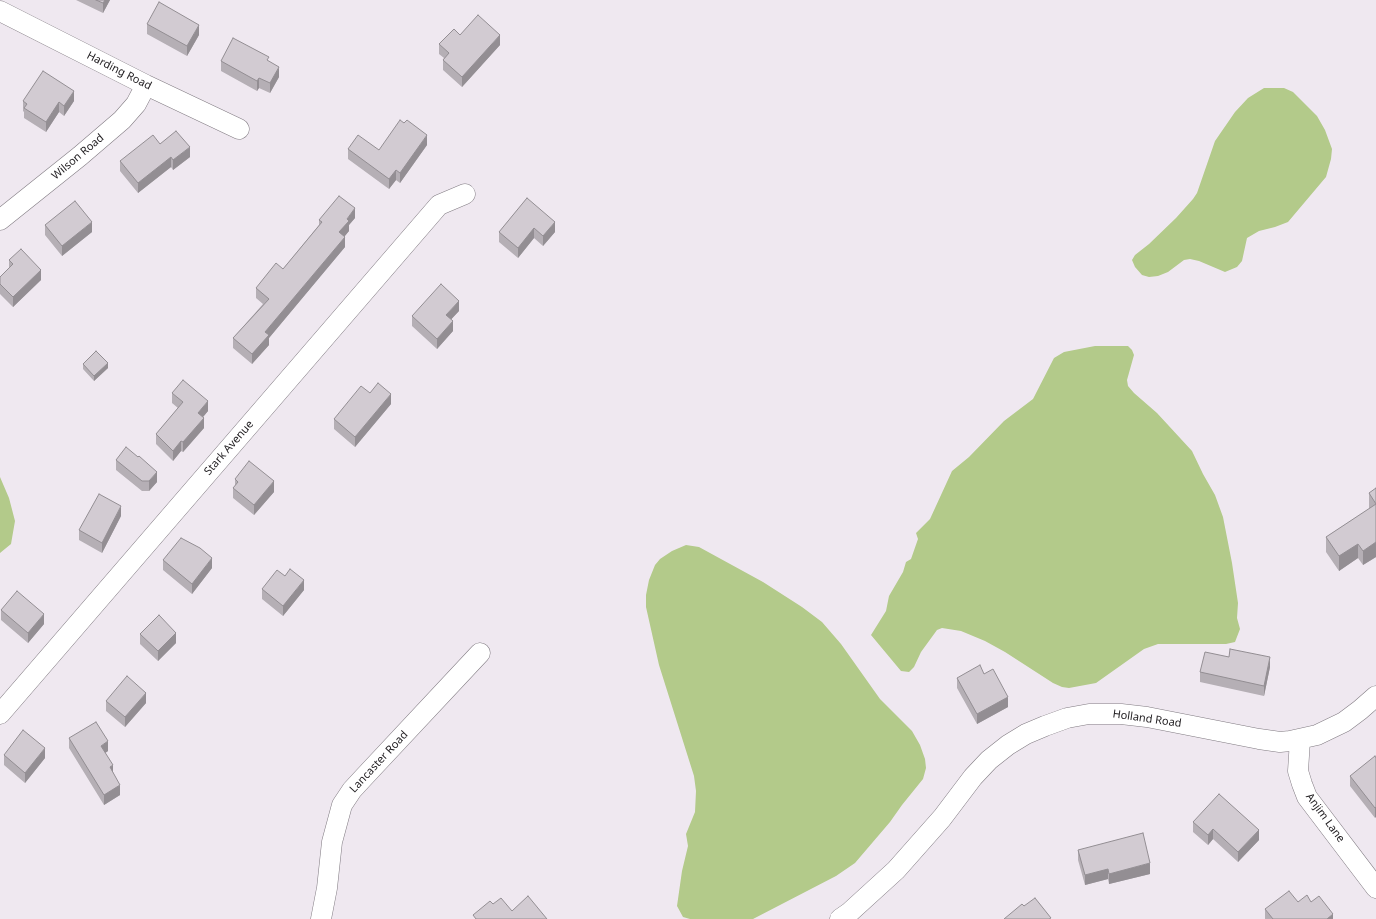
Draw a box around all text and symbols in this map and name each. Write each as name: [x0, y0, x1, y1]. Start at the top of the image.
street label: Harding Road: [84, 49, 154, 93]
street label: Wilson Road: [49, 131, 107, 183]
street label: Stark Avenue: [202, 418, 256, 478]
street label: Holland Road: [1112, 708, 1182, 730]
street label: Lancaster Road: [347, 728, 411, 796]
street label: Anjim Lane: [1303, 791, 1347, 845]

